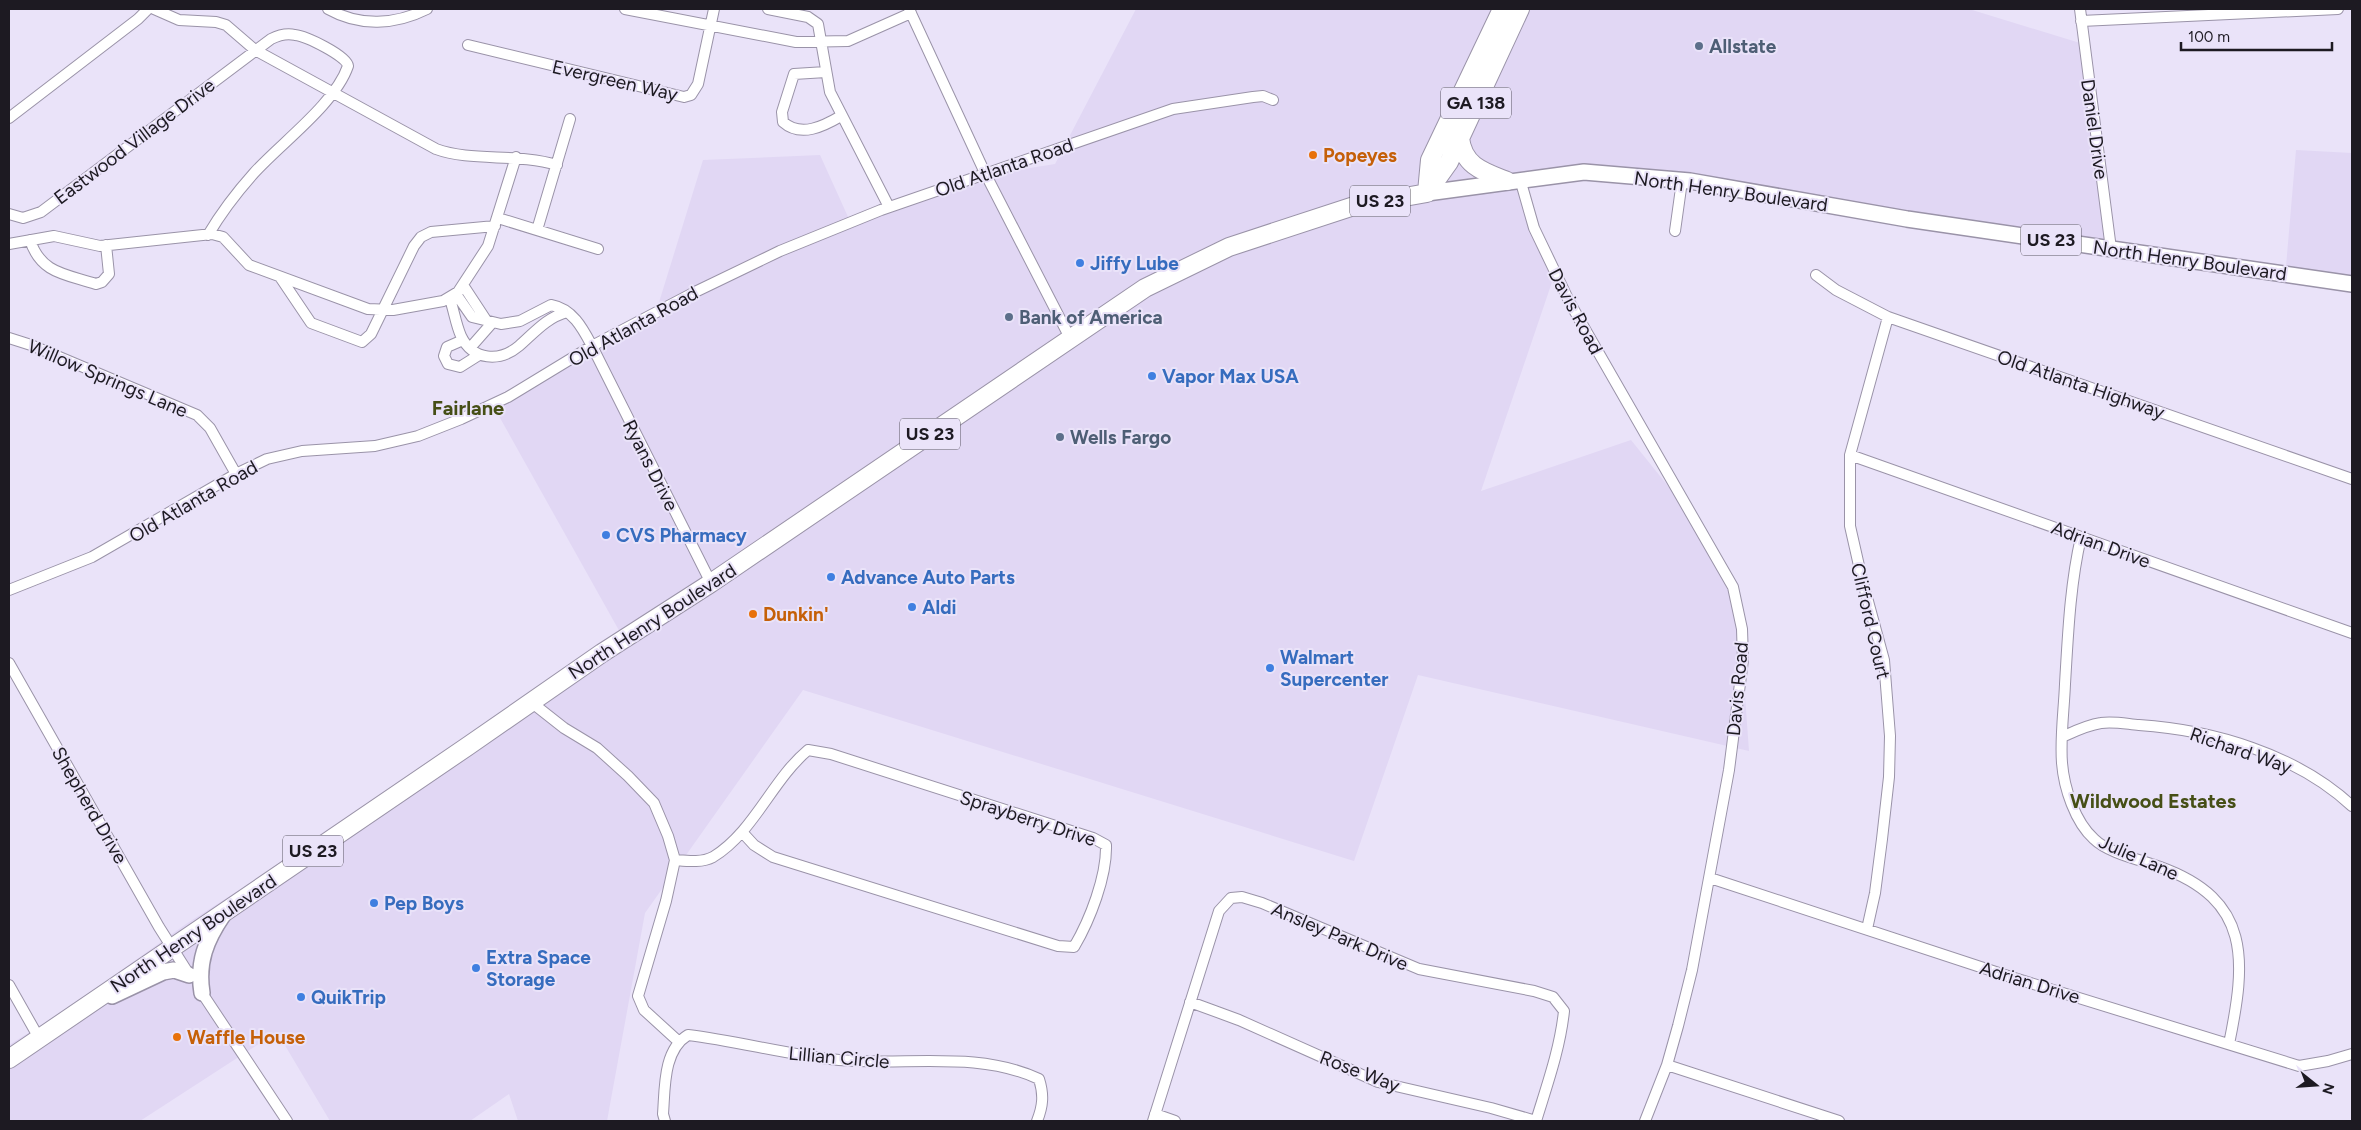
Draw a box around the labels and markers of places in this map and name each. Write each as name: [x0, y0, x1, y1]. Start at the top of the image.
place label: Allstate: [1709, 35, 1777, 58]
marker: Allstate: [1693, 40, 1705, 52]
place label: Popeyes: [1323, 144, 1397, 167]
marker: Popeyes: [1307, 149, 1319, 161]
place label: Jiffy Lube: [1090, 252, 1179, 275]
marker: Jiffy Lube: [1074, 257, 1086, 269]
place label: Bank of America: [1019, 306, 1163, 329]
marker: Bank of America: [1003, 311, 1015, 323]
place label: Vapor Max USA: [1162, 365, 1299, 388]
marker: Vapor Max USA: [1146, 370, 1158, 382]
place label: Wells Fargo: [1070, 426, 1171, 449]
marker: Wells Fargo: [1054, 431, 1066, 443]
place label: CVS Pharmacy: [616, 524, 747, 547]
marker: CVS Pharmacy: [600, 529, 612, 541]
place label: Advance Auto Parts: [841, 566, 1015, 589]
marker: Advance Auto Parts: [825, 571, 837, 583]
place label: Aldi: [922, 596, 957, 619]
marker: Aldi: [906, 601, 918, 613]
place label: Dunkin': [763, 603, 829, 626]
marker: Dunkin': [747, 608, 759, 620]
place label: Walmart Supercenter: [1280, 646, 1388, 691]
marker: Walmart Supercenter: [1264, 662, 1276, 674]
place label: Pep Boys: [384, 892, 464, 915]
marker: Pep Boys: [368, 897, 380, 909]
place label: Extra Space Storage: [486, 946, 591, 991]
marker: Extra Space Storage: [470, 962, 482, 974]
place label: QuikTrip: [311, 986, 386, 1009]
marker: QuikTrip: [295, 991, 307, 1003]
place label: Waffle House: [187, 1026, 306, 1049]
marker: Waffle House: [171, 1031, 183, 1043]

